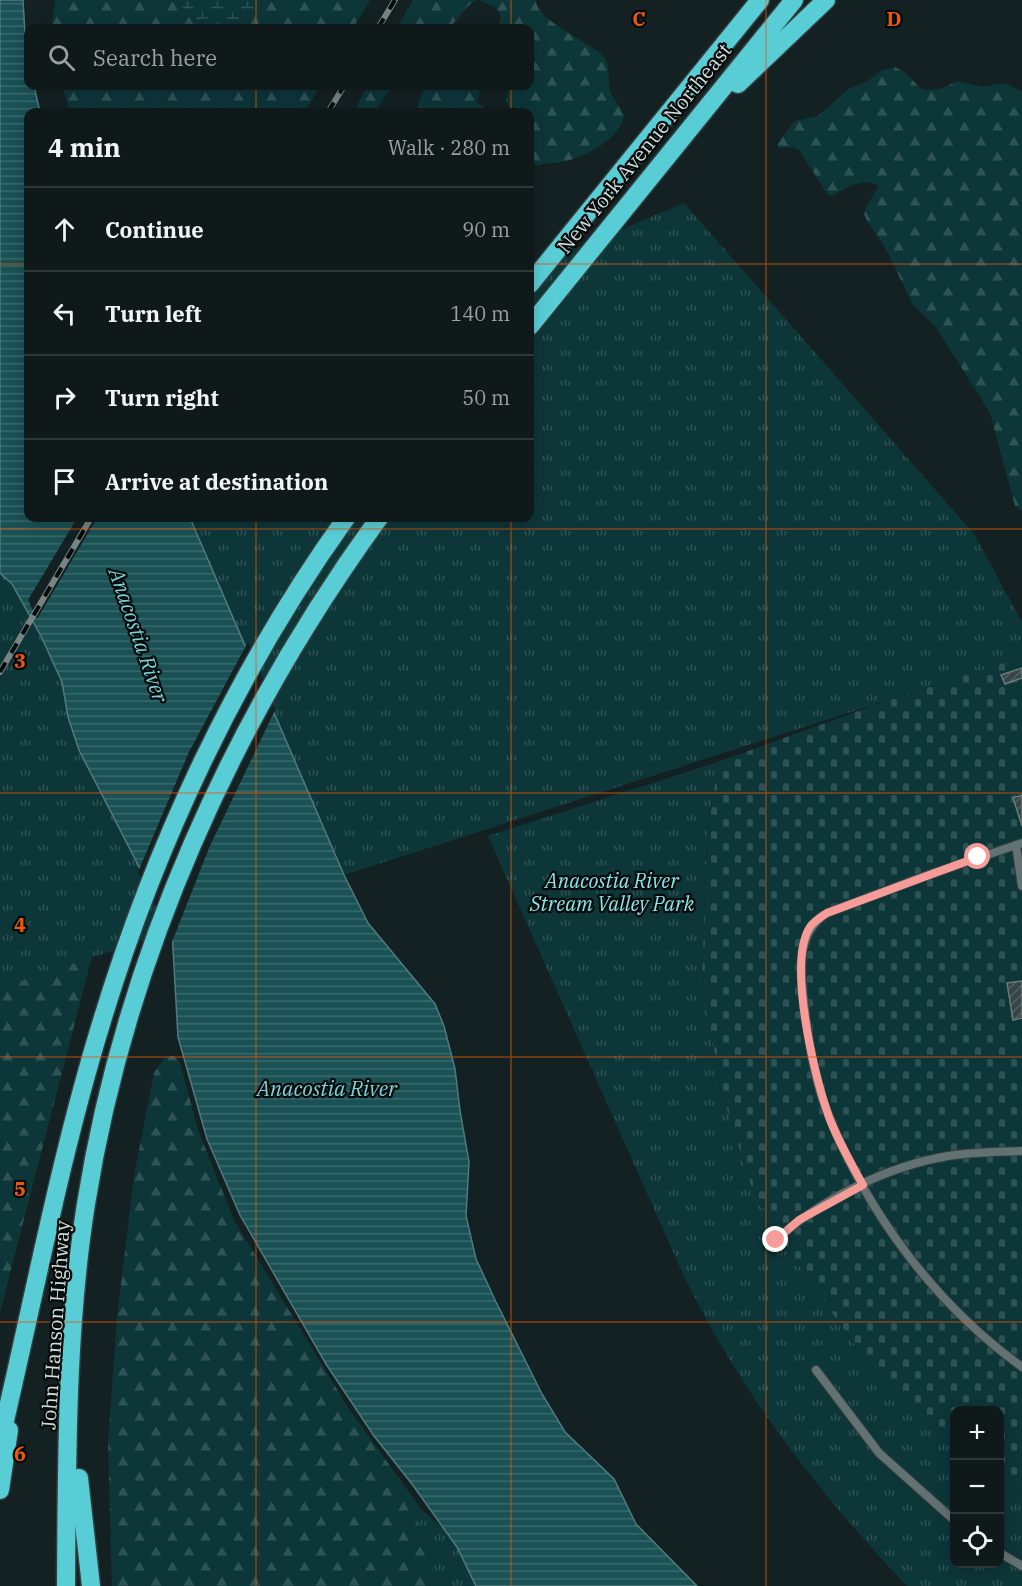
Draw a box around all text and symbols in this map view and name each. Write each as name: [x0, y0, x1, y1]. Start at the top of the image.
text: C: [632, 5, 646, 32]
text: D: [886, 5, 902, 32]
search box: [24, 24, 534, 90]
street label: New York Avenue Northeast: [551, 37, 737, 259]
icon: search: [45, 41, 78, 74]
text: Search here: [93, 43, 217, 72]
text: 4 min: [48, 130, 121, 164]
text: Walk · 280 m: [388, 134, 510, 161]
icon: ahead: [48, 213, 81, 246]
text: Continue: [105, 215, 204, 244]
text: 90 m: [462, 216, 510, 243]
icon: left: [48, 297, 81, 330]
text: Turn left: [105, 299, 201, 328]
text: 140 m: [450, 300, 510, 327]
icon: right: [48, 381, 81, 414]
text: Turn right: [105, 383, 219, 412]
text: 50 m: [462, 384, 510, 411]
icon: arrive: [48, 465, 81, 498]
text: Arrive at destination: [105, 467, 328, 496]
water label: Anacostia River: [102, 562, 175, 707]
text: 3: [14, 647, 26, 674]
route start: [964, 843, 990, 869]
park label: Anacostia River Stream Valley Park: [529, 867, 695, 917]
text: 4: [14, 911, 26, 938]
water label: Anacostia River: [255, 1074, 398, 1102]
text: 5: [14, 1175, 26, 1202]
street label: John Hanson Highway: [34, 1219, 76, 1431]
route end: [762, 1226, 788, 1252]
map controls: [950, 1406, 1004, 1568]
button: +: [950, 1406, 1004, 1460]
text: 6: [14, 1440, 26, 1467]
button: −: [950, 1460, 1004, 1514]
button: locate: [950, 1514, 1004, 1568]

